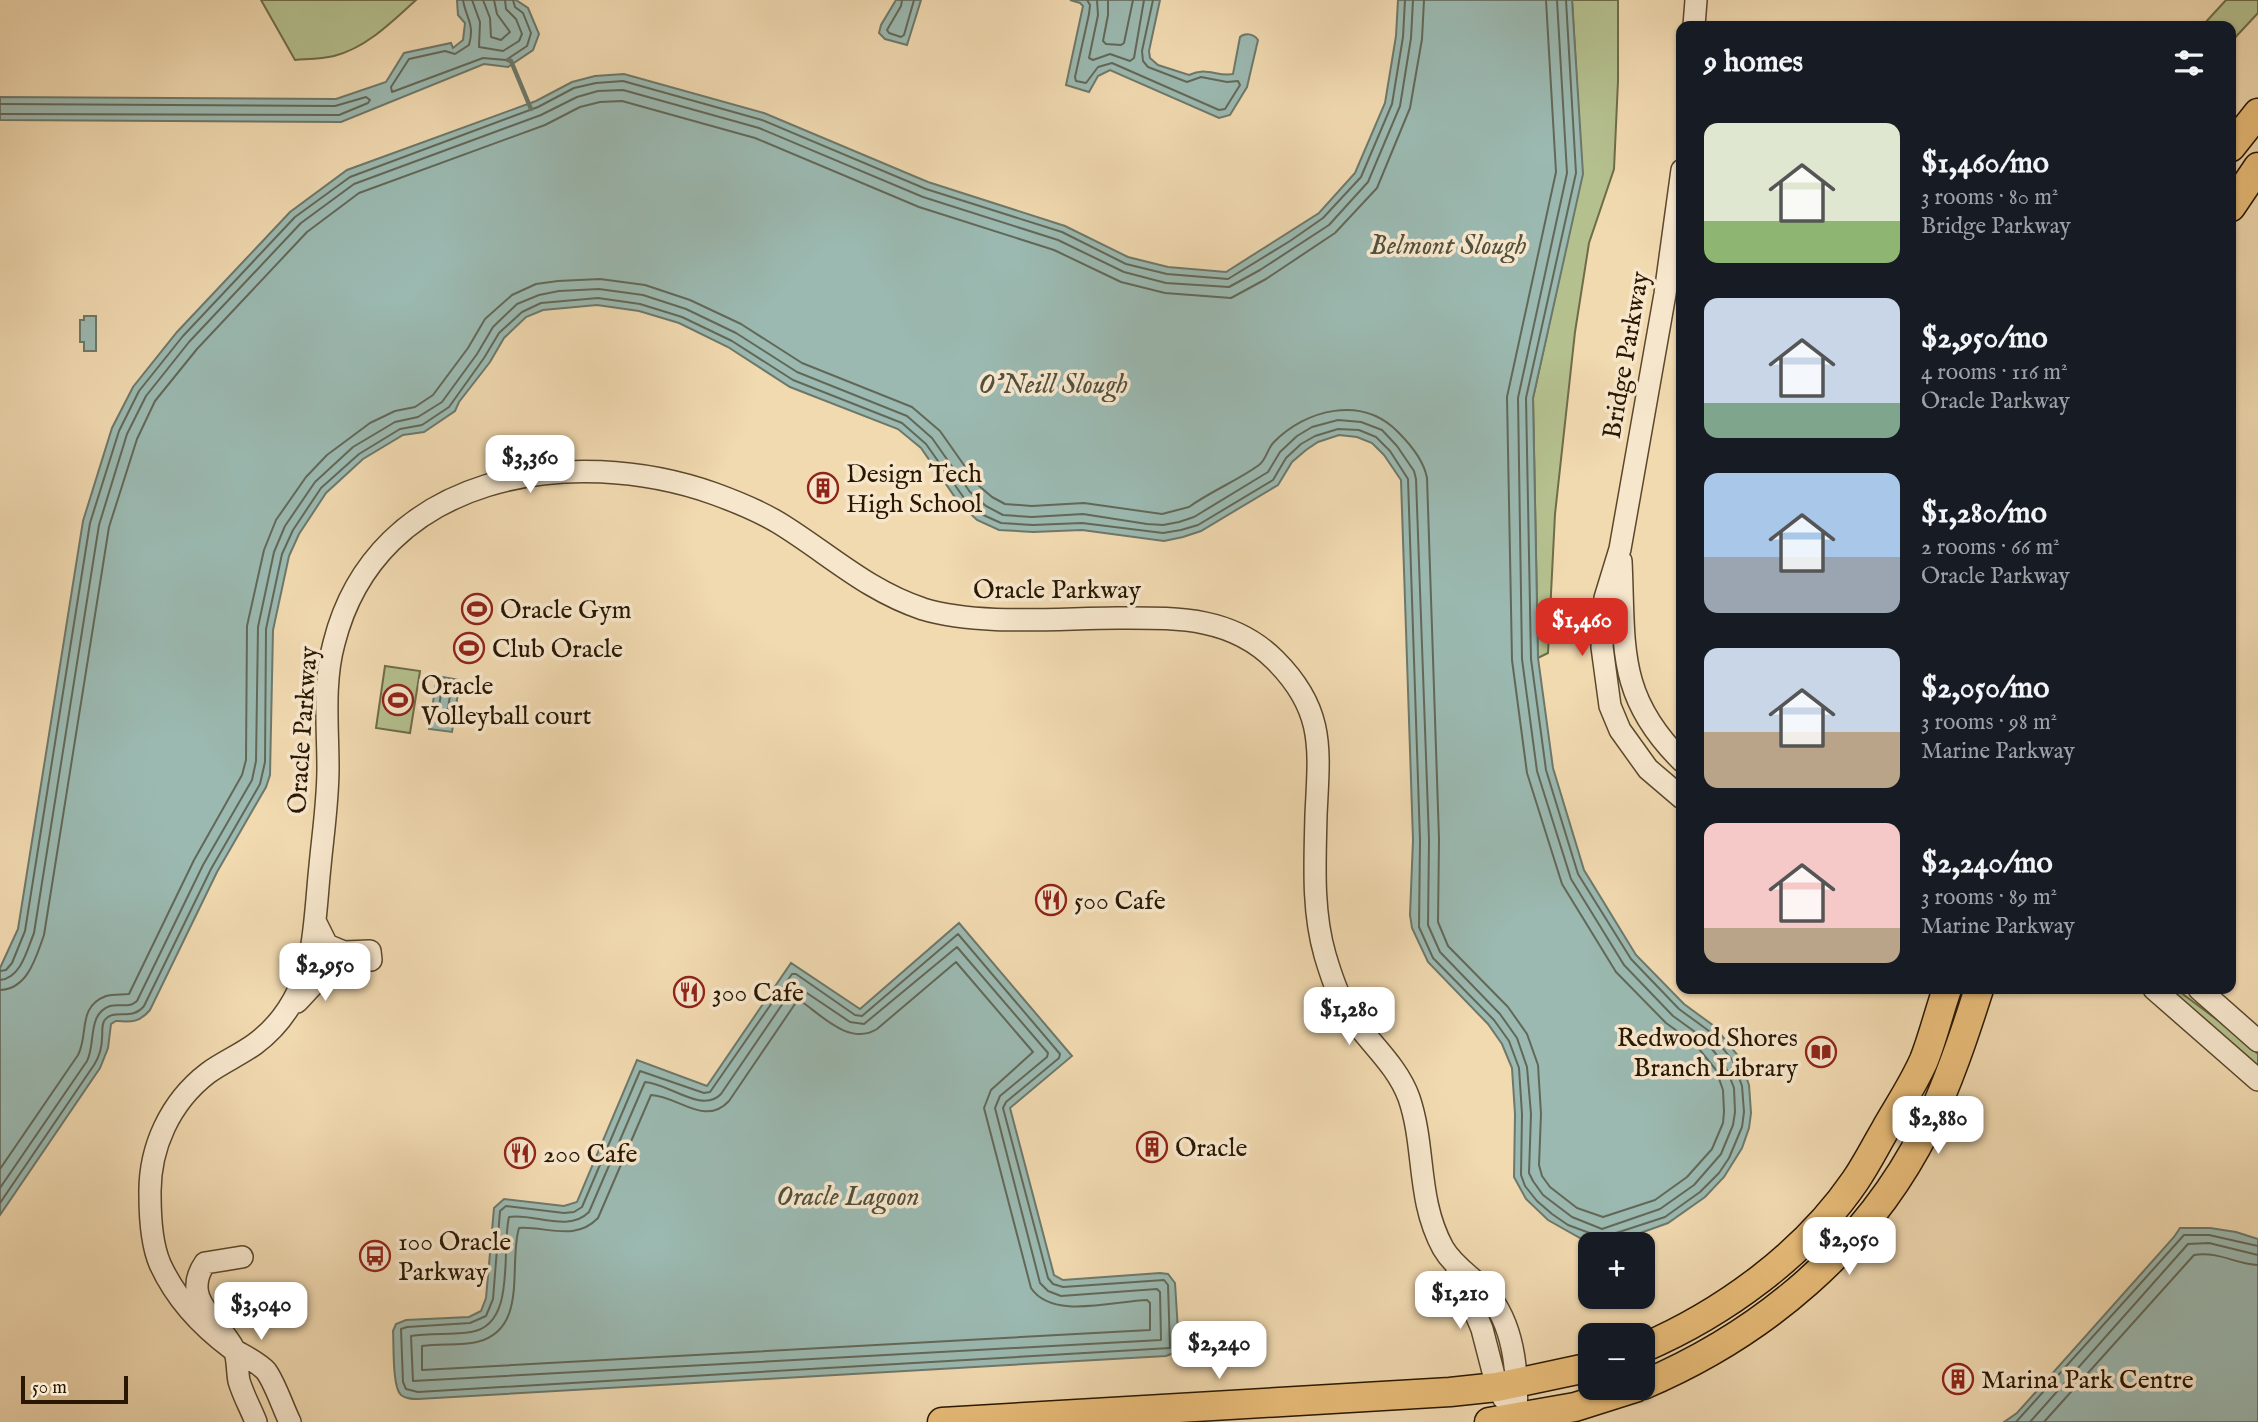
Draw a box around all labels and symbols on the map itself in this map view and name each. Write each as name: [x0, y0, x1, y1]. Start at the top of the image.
water label: Belmont Slough: [1369, 229, 1527, 264]
street label: Bridge Parkway: [1596, 269, 1657, 441]
water label: O'Neill Slough: [978, 368, 1128, 403]
pin: $3,360: [473, 435, 587, 495]
place label: Design Tech High School: [846, 458, 983, 521]
building icon: Design Tech High School: [806, 471, 840, 505]
street label: Oracle Parkway: [973, 574, 1141, 607]
sports icon: Oracle Gym: [460, 592, 494, 626]
place label: Oracle Gym: [500, 594, 632, 627]
pin: $1,460: [1525, 598, 1639, 658]
sports icon: Club Oracle: [452, 631, 486, 665]
place label: Club Oracle: [492, 633, 623, 666]
street label: Oracle Parkway: [281, 645, 326, 815]
place label: Oracle Volleyball court: [420, 670, 592, 733]
sports icon: Oracle Volleyball court: [381, 683, 415, 717]
restaurant icon: 500 Cafe: [1034, 883, 1068, 917]
place label: 500 Cafe: [1074, 885, 1166, 918]
pin: $2,950: [268, 944, 382, 1003]
restaurant icon: 300 Cafe: [672, 975, 706, 1009]
place label: 300 Cafe: [712, 977, 804, 1010]
pin: $1,280: [1292, 988, 1406, 1047]
place label: Redwood Shores Branch Library: [1617, 1022, 1798, 1085]
library icon: Redwood Shores Branch Library: [1804, 1035, 1838, 1069]
pin: $2,880: [1881, 1096, 1995, 1156]
building icon: Oracle: [1135, 1130, 1169, 1164]
place label: Oracle: [1175, 1132, 1247, 1165]
restaurant icon: 200 Cafe: [503, 1136, 537, 1170]
place label: 200 Cafe: [543, 1138, 638, 1171]
water label: Oracle Lagoon: [776, 1180, 920, 1215]
pin: $2,050: [1792, 1218, 1906, 1277]
place label: 100 Oracle Parkway: [398, 1226, 511, 1289]
bus stop icon: 100 Oracle Parkway: [358, 1239, 392, 1273]
pin: $1,210: [1403, 1272, 1517, 1331]
pin: $3,040: [204, 1282, 318, 1342]
pin: $2,240: [1162, 1322, 1276, 1381]
building icon: Marina Park Centre: [1941, 1362, 1975, 1396]
place label: Marina Park Centre: [1981, 1364, 2194, 1397]
scale bar: [21, 1373, 128, 1405]

